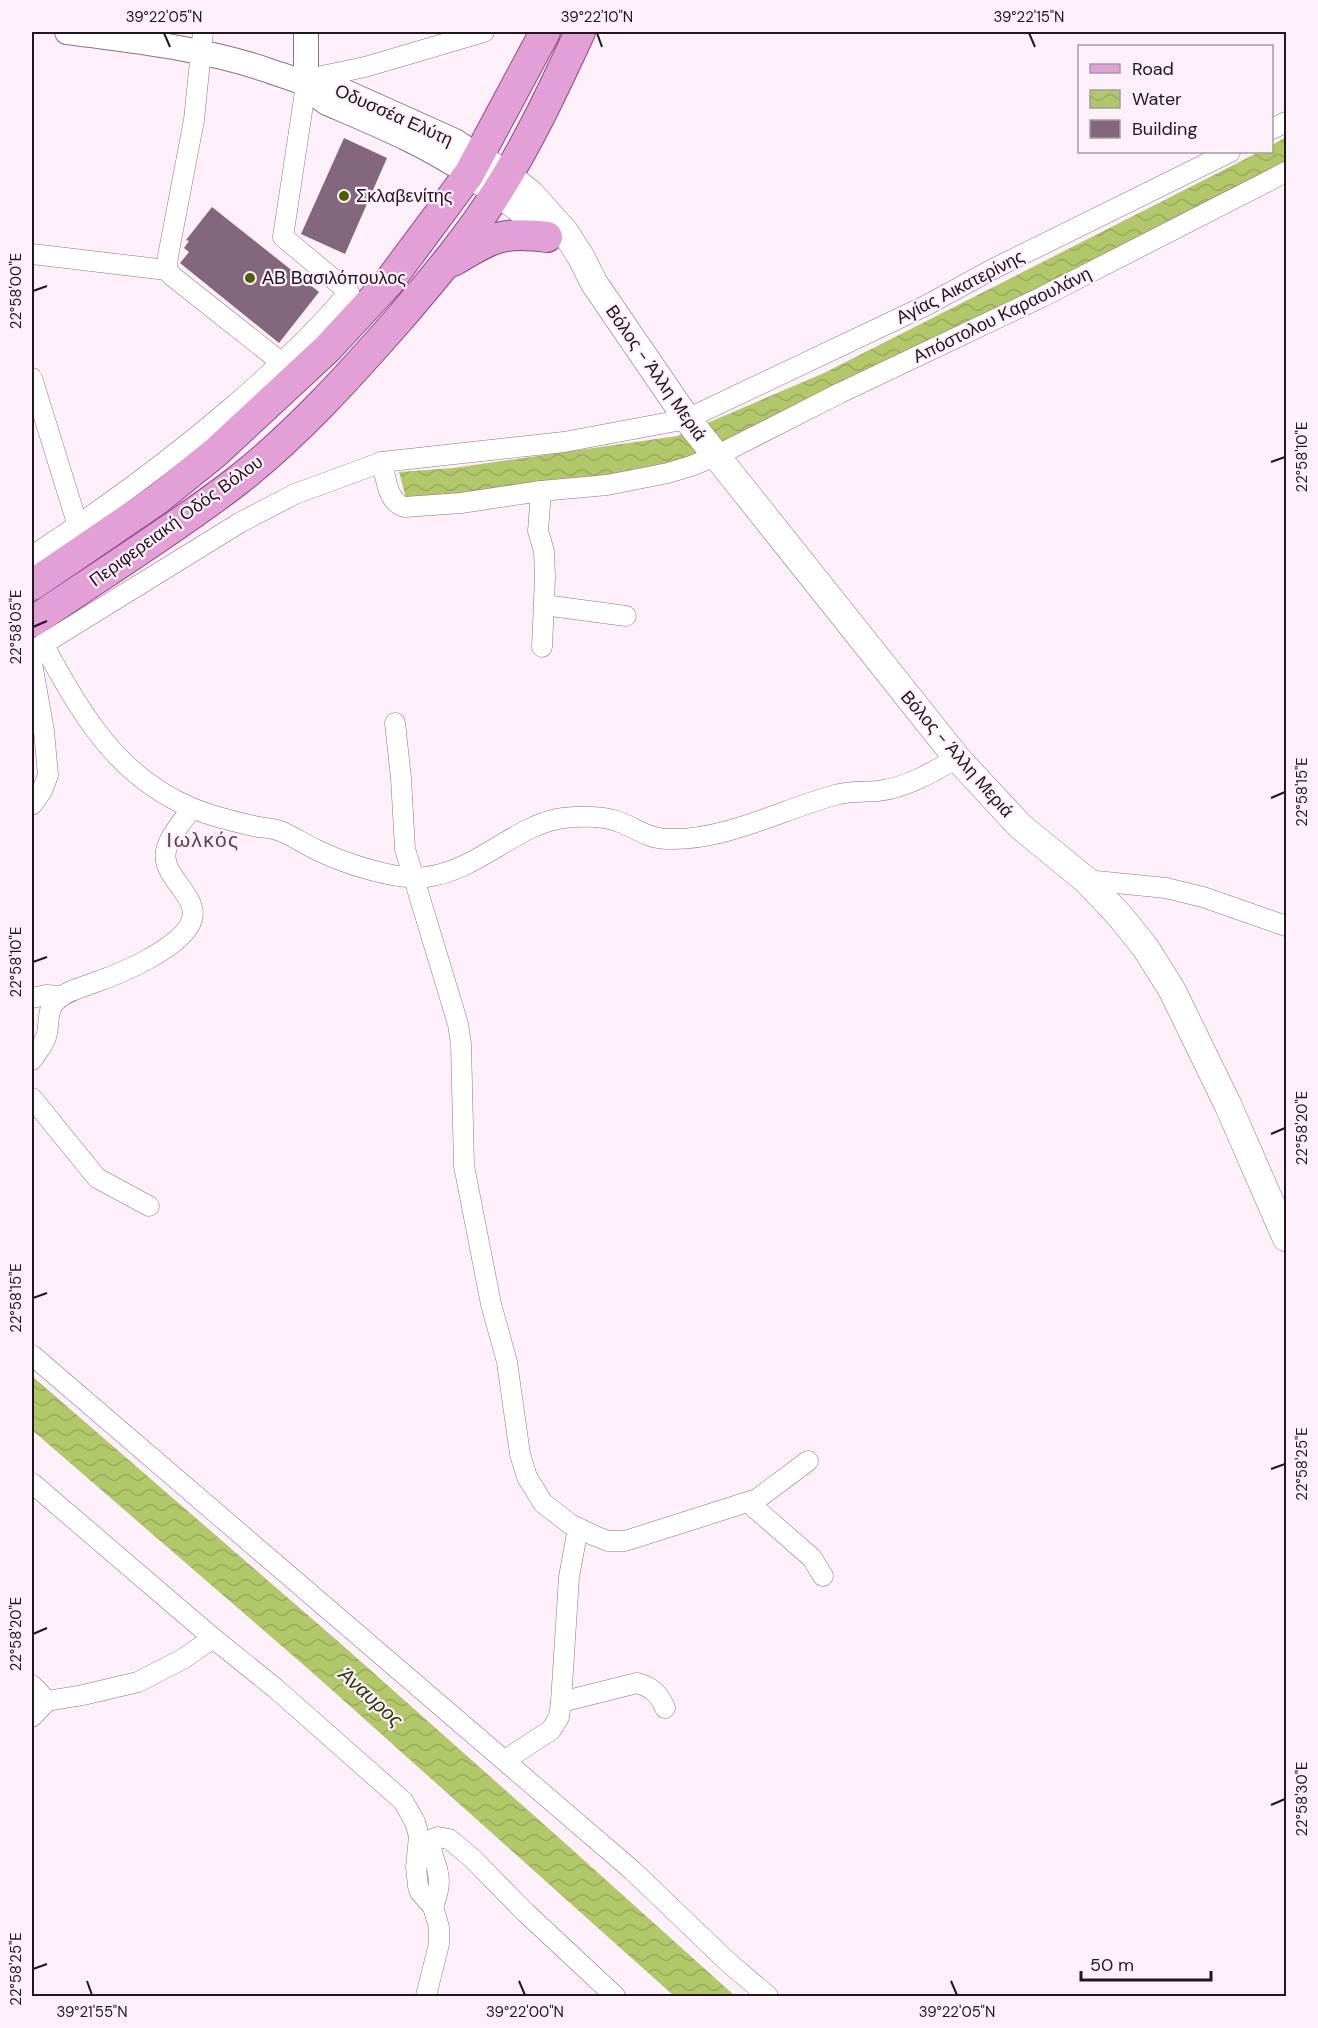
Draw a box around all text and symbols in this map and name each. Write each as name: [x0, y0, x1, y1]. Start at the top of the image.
text: 39°22'05"N: [126, 7, 202, 27]
text: 39°22'10"N: [561, 7, 633, 27]
text: 39°22'15"N: [994, 7, 1064, 27]
legend: [1078, 45, 1273, 153]
text: Road: [1132, 57, 1174, 81]
street label: Οδυσσέα Ελύτη: [331, 78, 457, 152]
text: Water: [1132, 87, 1182, 111]
text: Building: [1132, 117, 1197, 141]
place label: Σκλαβενίτης: [356, 184, 453, 208]
marker: Σκλαβενίτης: [337, 189, 351, 203]
street label: Αγίας Αικατερίνης: [892, 244, 1028, 330]
text: 22°58'00"E: [6, 253, 26, 329]
street label: Απόστολου Καραουλάνη: [909, 261, 1095, 369]
place label: ΑΒ Βασιλόπουλος: [262, 266, 406, 290]
marker: ΑΒ Βασιλόπουλος: [243, 271, 257, 285]
street label: Βόλος - Άλλη Μεριά: [600, 300, 712, 446]
text: 22°58'10"E: [1292, 422, 1312, 492]
street label: Περιφερειακή Οδός Βόλου: [84, 450, 268, 592]
text: 22°58'05"E: [6, 589, 26, 665]
street label: Βόλος - Άλλη Μεριά: [895, 685, 1019, 823]
text: 22°58'15"E: [1292, 757, 1312, 827]
district label: Ιωλκός: [166, 826, 240, 854]
text: 22°58'10"E: [6, 927, 26, 997]
text: 22°58'20"E: [1292, 1091, 1312, 1165]
text: 22°58'15"E: [6, 1263, 26, 1333]
text: 22°58'25"E: [1292, 1427, 1312, 1501]
text: 22°58'20"E: [6, 1597, 26, 1671]
water label: Άναυρος: [333, 1661, 409, 1733]
text: 22°58'30"E: [1292, 1761, 1312, 1837]
text: 22°58'25"E: [6, 1932, 26, 2006]
scale bar: [1081, 1944, 1212, 1982]
text: 50 m: [1090, 1953, 1134, 1977]
text: 39°21'55"N: [56, 2002, 128, 2022]
text: 39°22'00"N: [486, 2002, 564, 2022]
text: 39°22'05"N: [919, 2002, 995, 2022]

